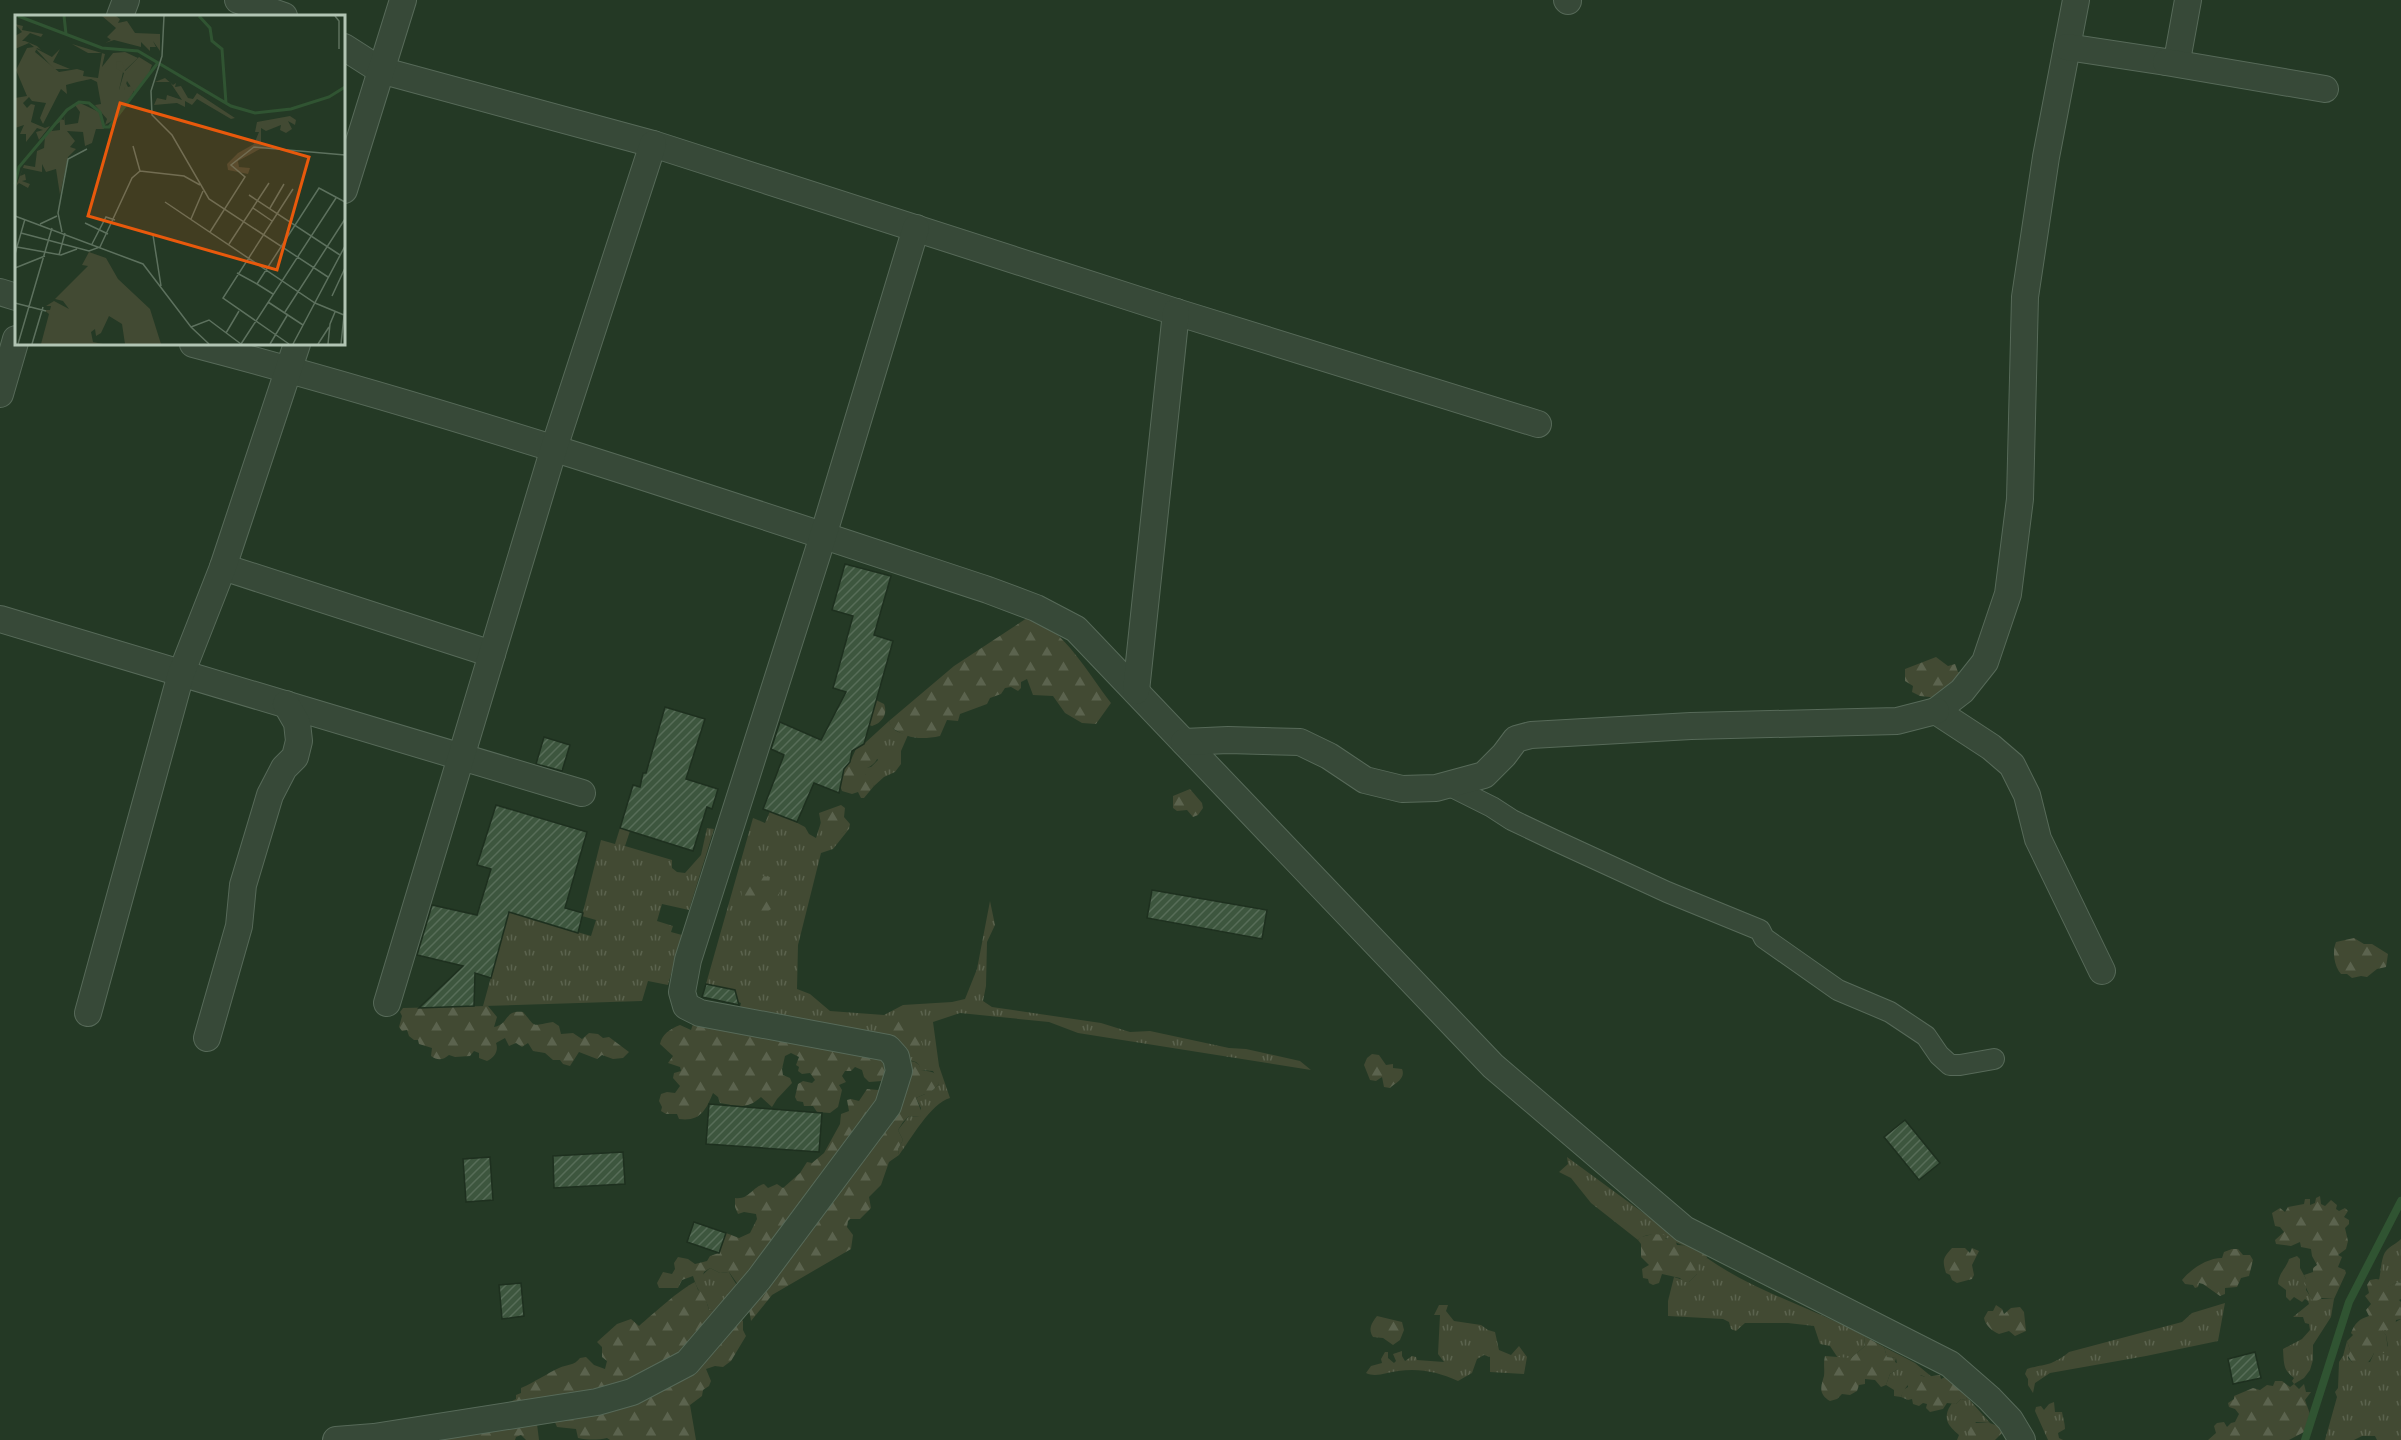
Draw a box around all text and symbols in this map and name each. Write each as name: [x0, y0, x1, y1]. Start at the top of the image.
inset map: [15, 15, 345, 345]

